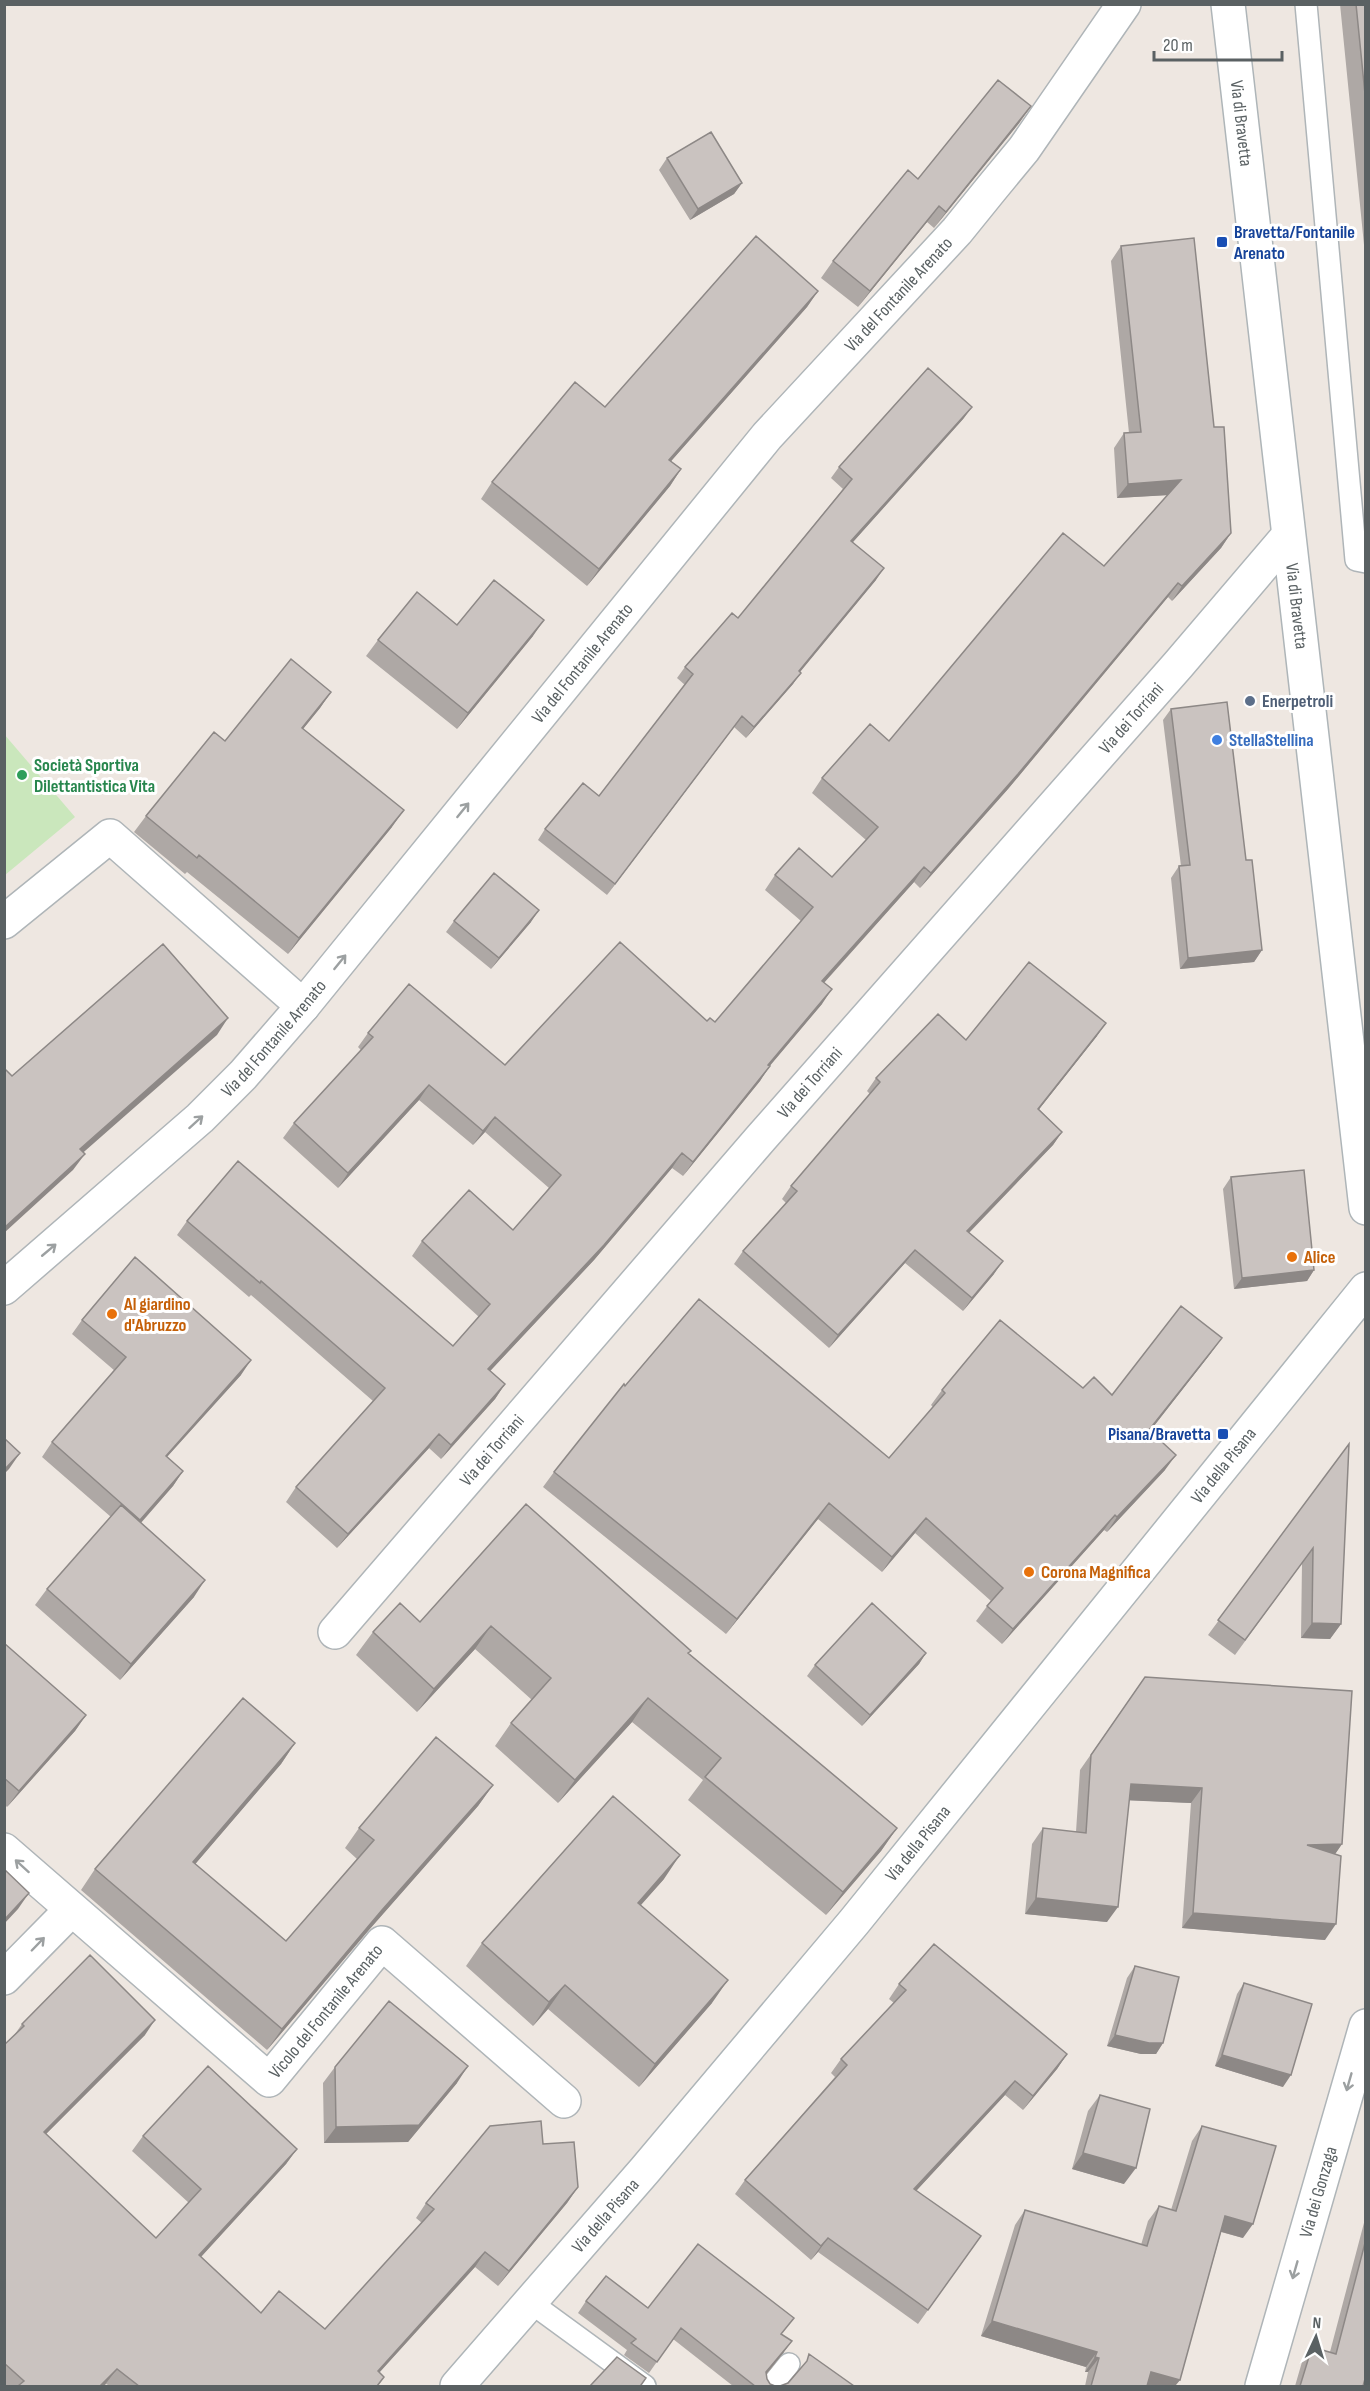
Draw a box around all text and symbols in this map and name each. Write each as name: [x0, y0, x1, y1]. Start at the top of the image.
scale bar: [1154, 24, 1282, 62]
text: 20 m: [1163, 35, 1193, 56]
street label: Via di Bravetta: [1226, 79, 1257, 167]
place label: Bravetta/Fontanile Arenato: [1233, 222, 1355, 264]
street label: Via del Fontanile Arenato: [840, 233, 957, 356]
marker: Bravetta/Fontanile Arenato: [1215, 235, 1229, 249]
street label: Via di Bravetta: [1282, 562, 1312, 650]
street label: Via del Fontanile Arenato: [527, 599, 637, 727]
street label: Via dei Torriani: [1094, 678, 1168, 758]
place label: Enerpetroli: [1262, 691, 1333, 712]
marker: Enerpetroli: [1243, 694, 1257, 708]
place label: StellaStellina: [1229, 730, 1314, 751]
marker: StellaStellina: [1210, 733, 1224, 747]
place label: Società Sportiva Dilettantistica Vita: [34, 755, 155, 797]
marker: Società Sportiva Dilettantistica Vita: [15, 768, 29, 782]
one-way arrow: [456, 802, 469, 818]
one-way arrow: [334, 954, 347, 970]
street label: Via del Fontanile Arenato: [217, 976, 331, 1101]
street label: Via dei Torriani: [773, 1043, 847, 1123]
one-way arrow: [188, 1115, 203, 1129]
one-way arrow: [41, 1244, 57, 1257]
place label: Alice: [1303, 1247, 1336, 1268]
marker: Alice: [1285, 1250, 1299, 1264]
place label: Al giardino d'Abruzzo: [123, 1294, 191, 1336]
marker: Al giardino d'Abruzzo: [105, 1307, 119, 1321]
street label: Via dei Torriani: [455, 1410, 528, 1490]
street label: Via della Pisana: [1186, 1423, 1260, 1508]
place label: Pisana/Bravetta: [1108, 1424, 1211, 1445]
marker: Pisana/Bravetta: [1216, 1427, 1230, 1441]
place label: Corona Magnifica: [1041, 1562, 1151, 1583]
marker: Corona Magnifica: [1022, 1565, 1036, 1579]
street label: Via della Pisana: [881, 1801, 955, 1885]
one-way arrow: [15, 1859, 30, 1873]
one-way arrow: [31, 1936, 45, 1951]
street label: Vicolo del Fontanile Arenato: [264, 1940, 387, 2082]
one-way arrow: [1343, 2072, 1354, 2091]
street label: Via dei Gonzaga: [1295, 2144, 1341, 2240]
street label: Via della Pisana: [567, 2174, 643, 2257]
one-way arrow: [1288, 2260, 1300, 2279]
north arrow: [1286, 2307, 1346, 2367]
text: N: [1312, 2314, 1322, 2333]

